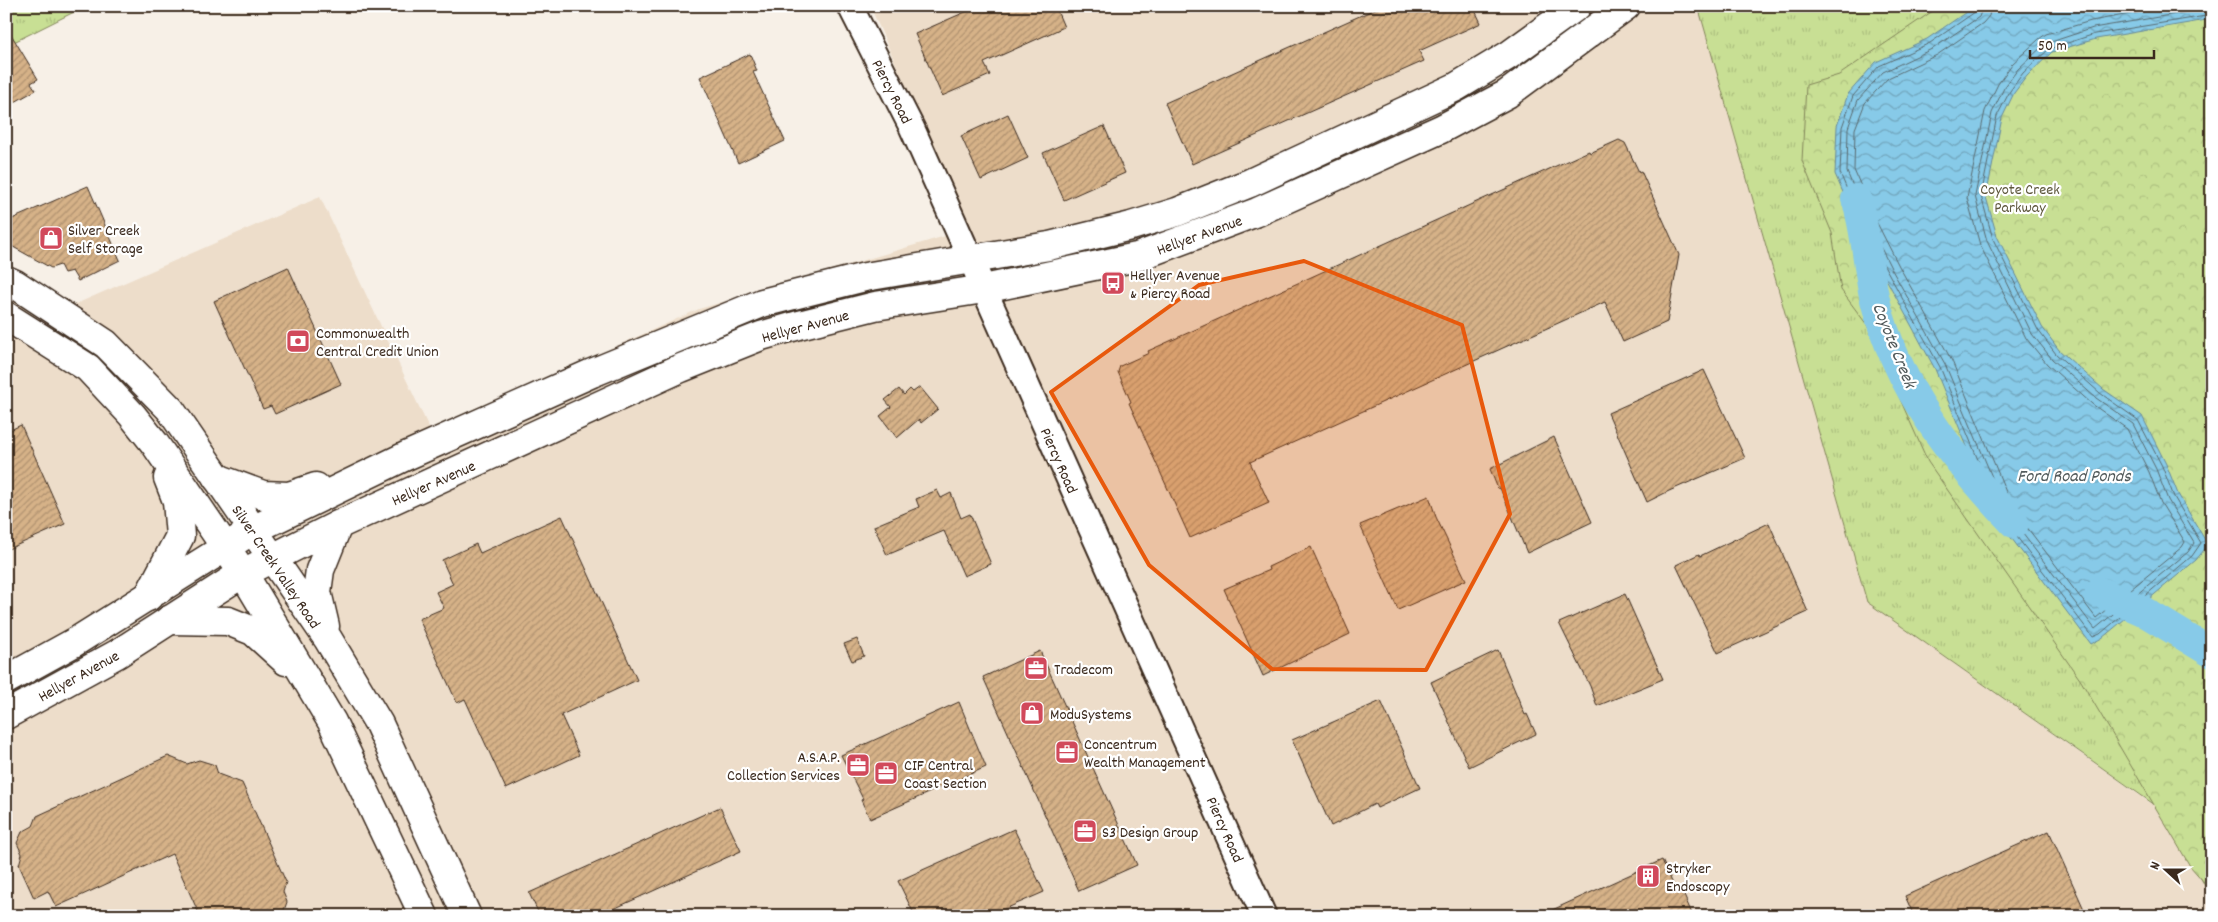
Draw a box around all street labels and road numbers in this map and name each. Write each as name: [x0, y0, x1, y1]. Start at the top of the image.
street label: Piercy Road: [865, 56, 917, 128]
street label: Hellyer Avenue: [1154, 210, 1246, 263]
street label: Hellyer Avenue: [759, 305, 852, 350]
street label: Piercy Road: [1033, 425, 1082, 498]
street label: Hellyer Avenue: [388, 456, 480, 513]
street label: Silver Creek Valley Road: [225, 501, 325, 634]
street label: Hellyer Avenue: [34, 645, 124, 709]
street label: Piercy Road: [1199, 794, 1248, 867]

